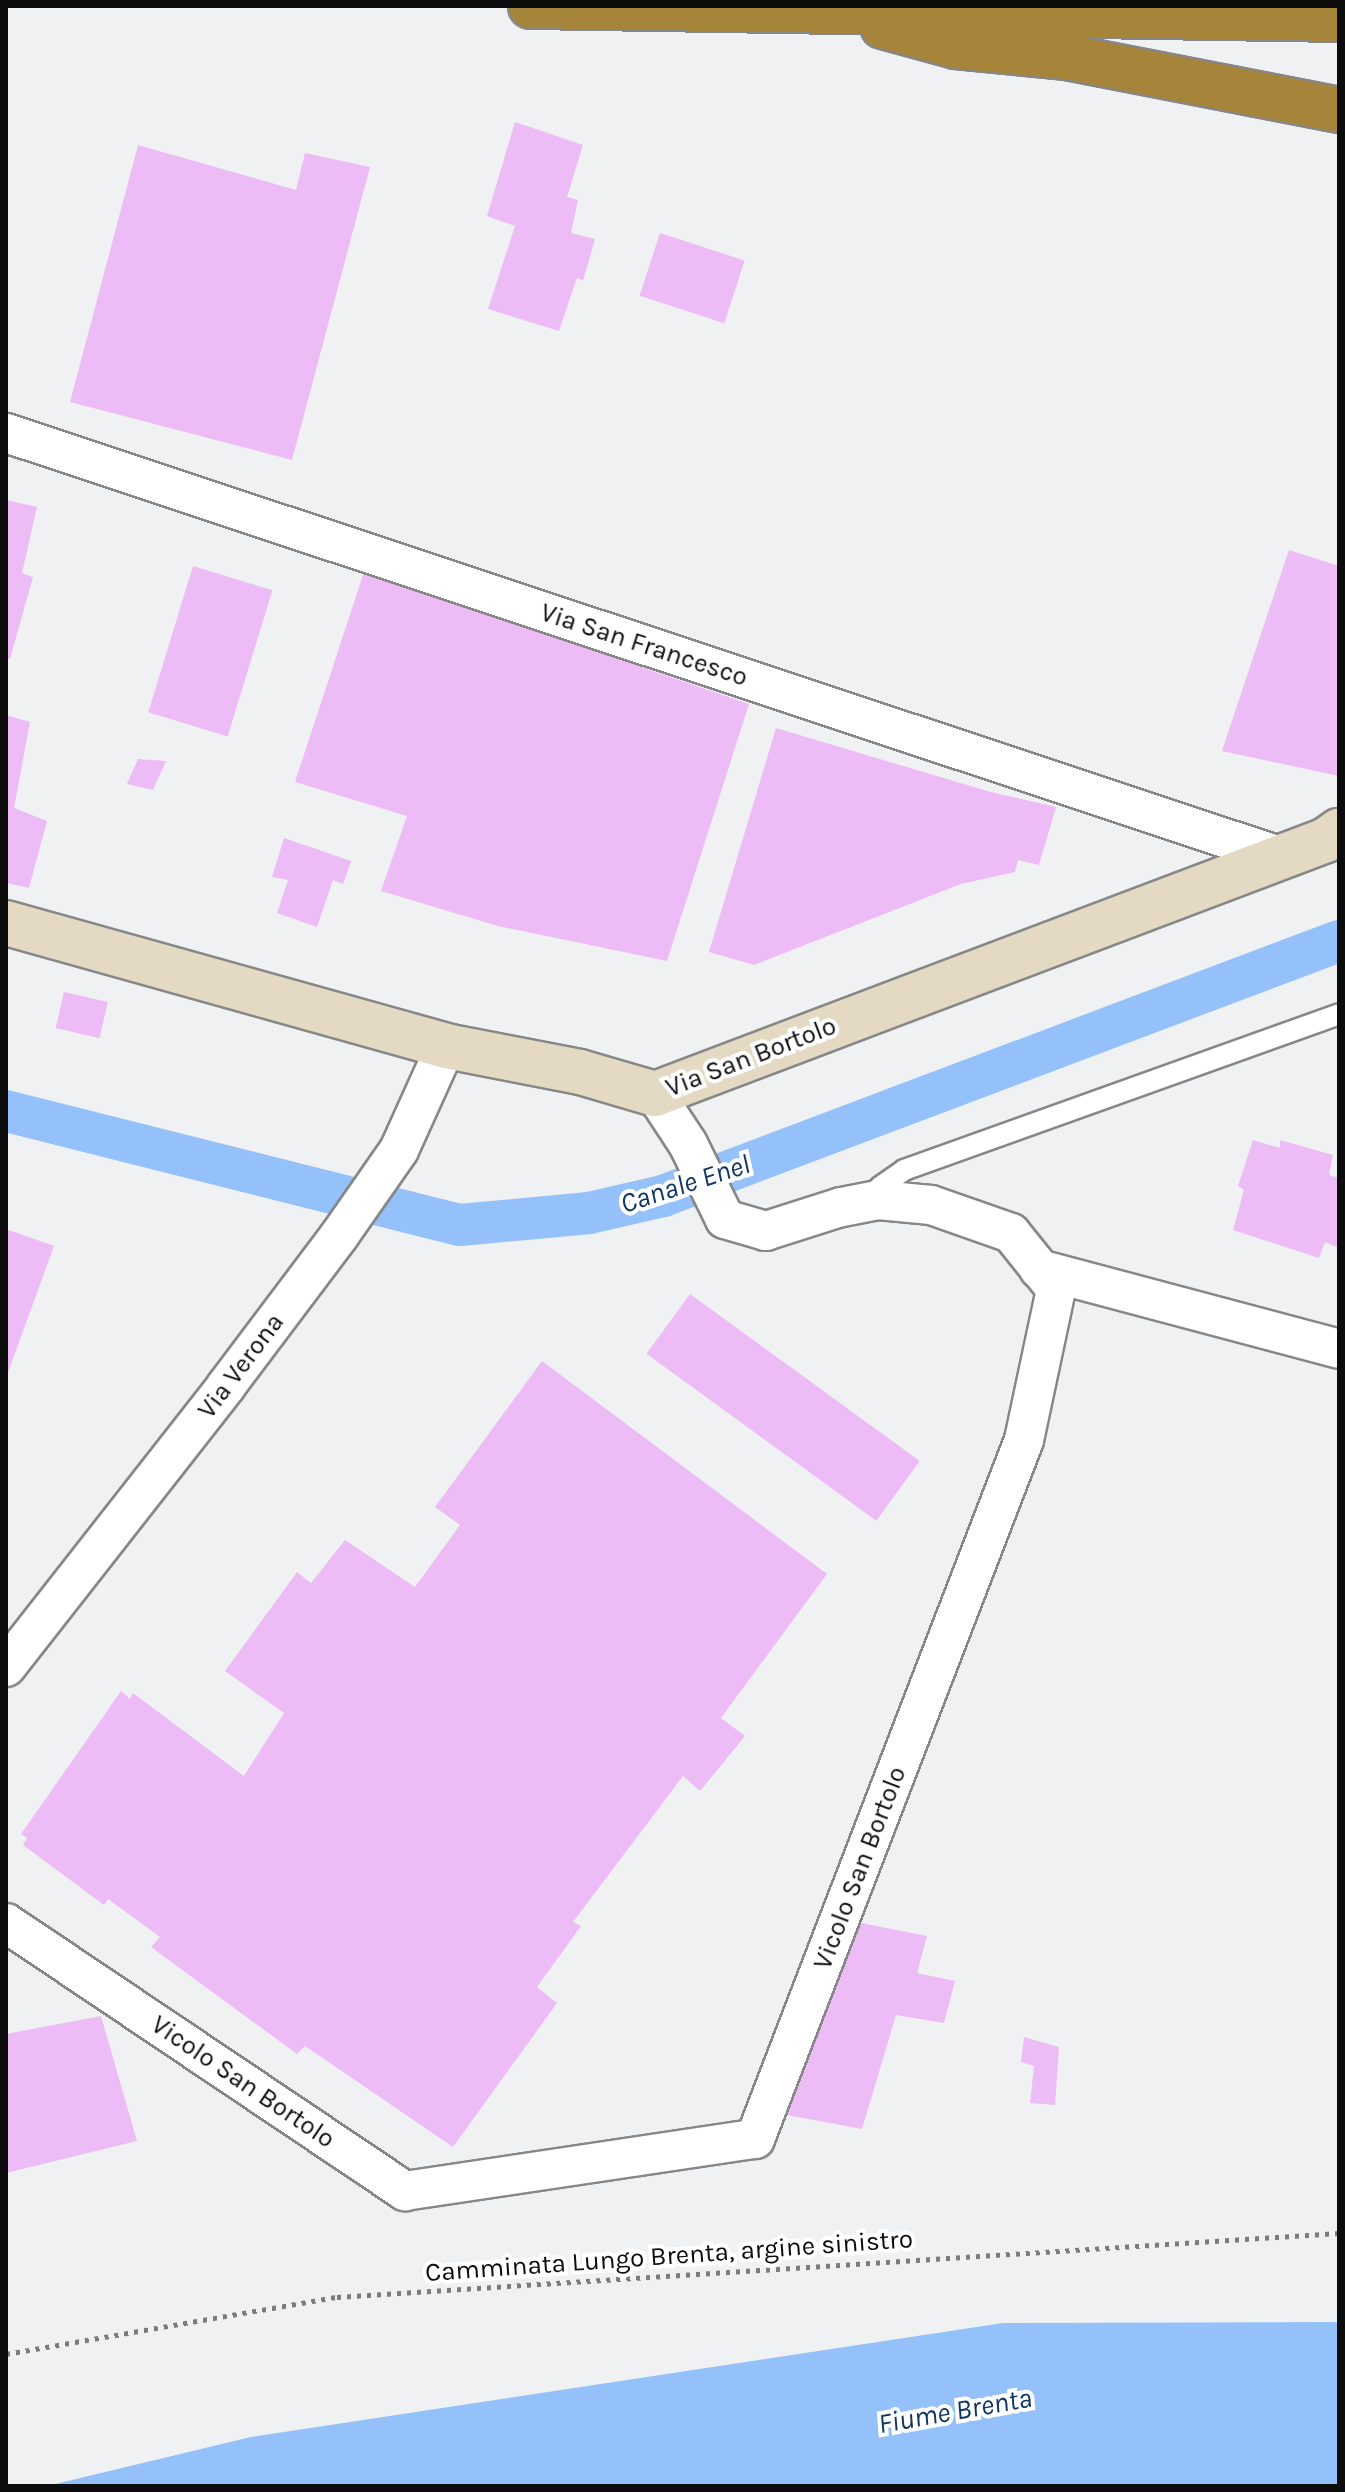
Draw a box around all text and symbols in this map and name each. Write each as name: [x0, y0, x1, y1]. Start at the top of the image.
street label: Via San Francesco: [537, 597, 751, 693]
street label: Via San Bortolo: [661, 1010, 841, 1104]
water label: Canale Enel: [616, 1147, 754, 1221]
street label: Via Verona: [191, 1307, 291, 1425]
street label: Vicolo San Bortolo: [807, 1762, 913, 1974]
street label: Vicolo San Bortolo: [145, 2009, 341, 2155]
street label: Camminata Lungo Brenta, argine sinistro: [424, 2223, 914, 2289]
water label: Fiume Brenta: [875, 2381, 1035, 2441]

